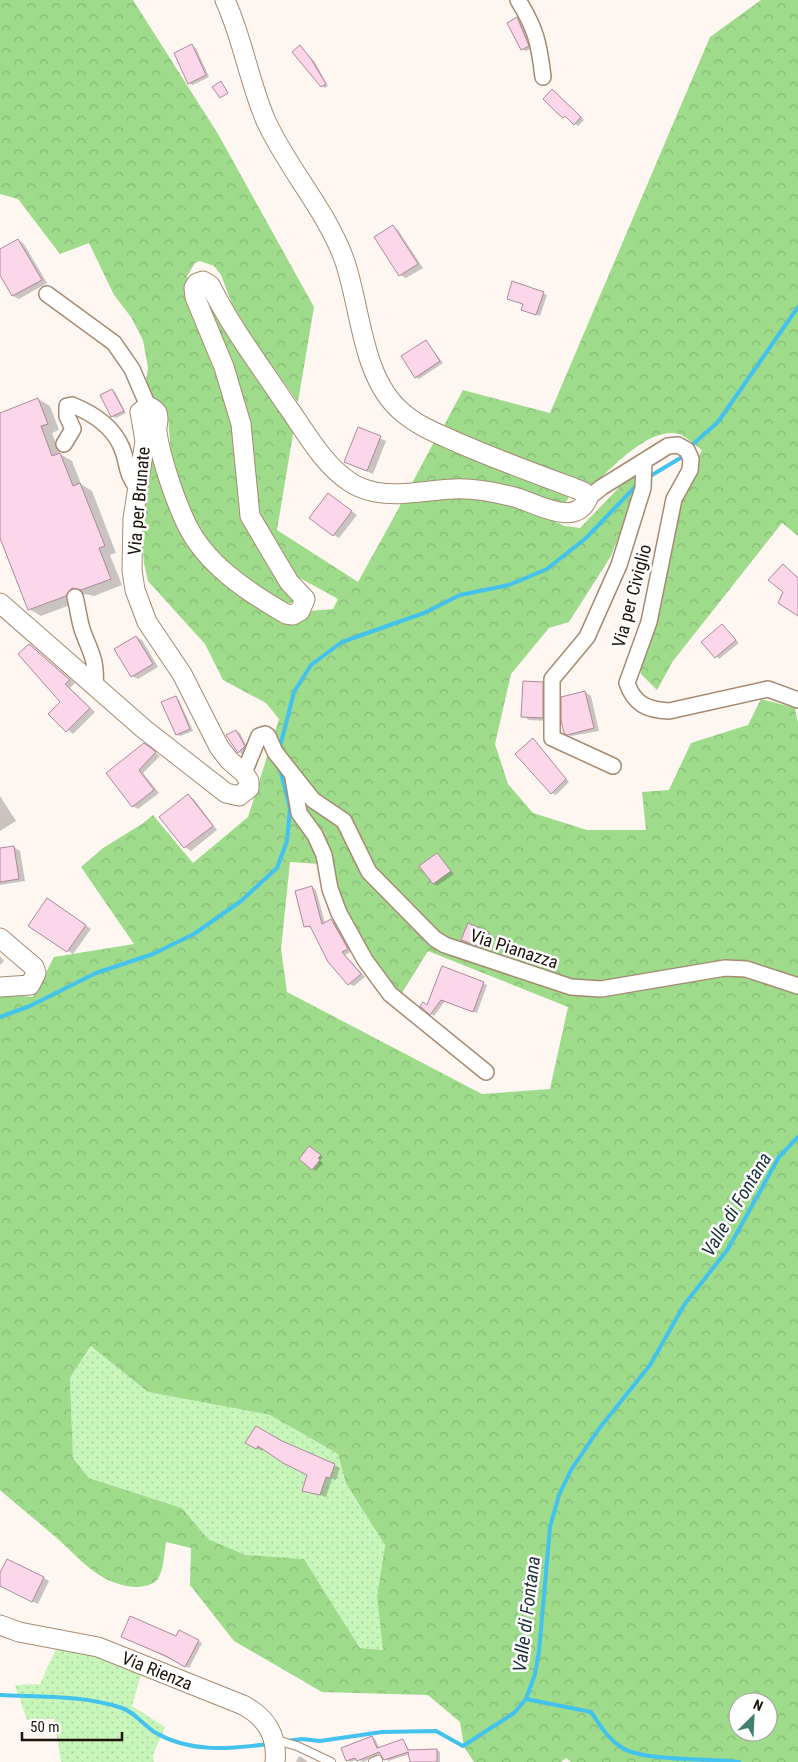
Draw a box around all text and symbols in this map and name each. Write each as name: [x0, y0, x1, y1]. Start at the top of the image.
street label: Via per Brunate: [123, 446, 154, 556]
street label: Via per Civiglio: [608, 542, 655, 650]
street label: Via Pianazza: [467, 924, 561, 973]
water label: Valle di Fontana: [697, 1148, 776, 1260]
water label: Valle di Fontana: [508, 1555, 545, 1673]
street label: Via Rienza: [119, 1647, 196, 1694]
north arrow: [728, 1692, 778, 1742]
text: N: [751, 1696, 765, 1714]
scale bar: [22, 1710, 122, 1742]
text: 50 m: [30, 1718, 60, 1736]

